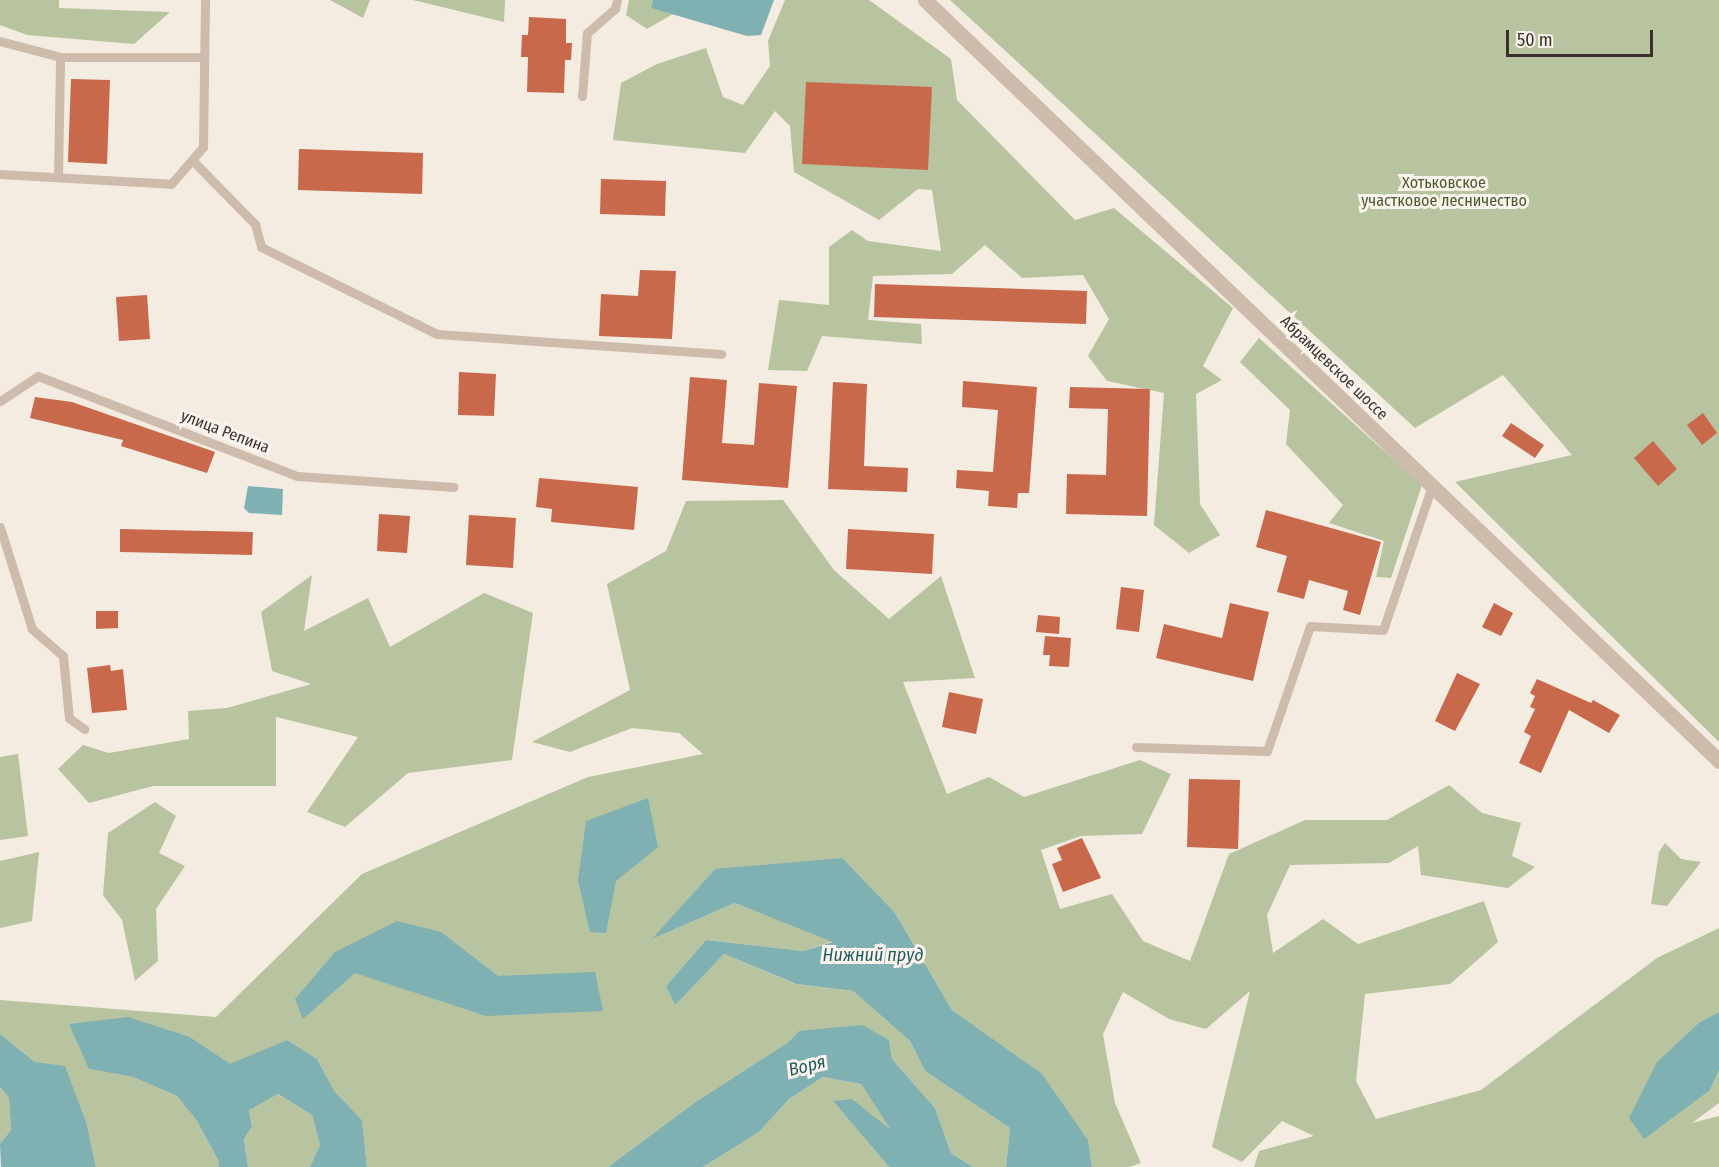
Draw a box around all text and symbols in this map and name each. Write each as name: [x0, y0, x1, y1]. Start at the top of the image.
scale bar: [1509, 18, 1656, 56]
text: 50 m: [1517, 29, 1553, 51]
park label: Хотьковское участковое лесничество: [1361, 173, 1527, 211]
street label: Абрамцевское шоссе: [1276, 312, 1392, 424]
street label: улица Репина: [178, 406, 272, 458]
water label: Нижний пруд: [823, 944, 923, 966]
water label: Воря: [786, 1051, 828, 1081]

